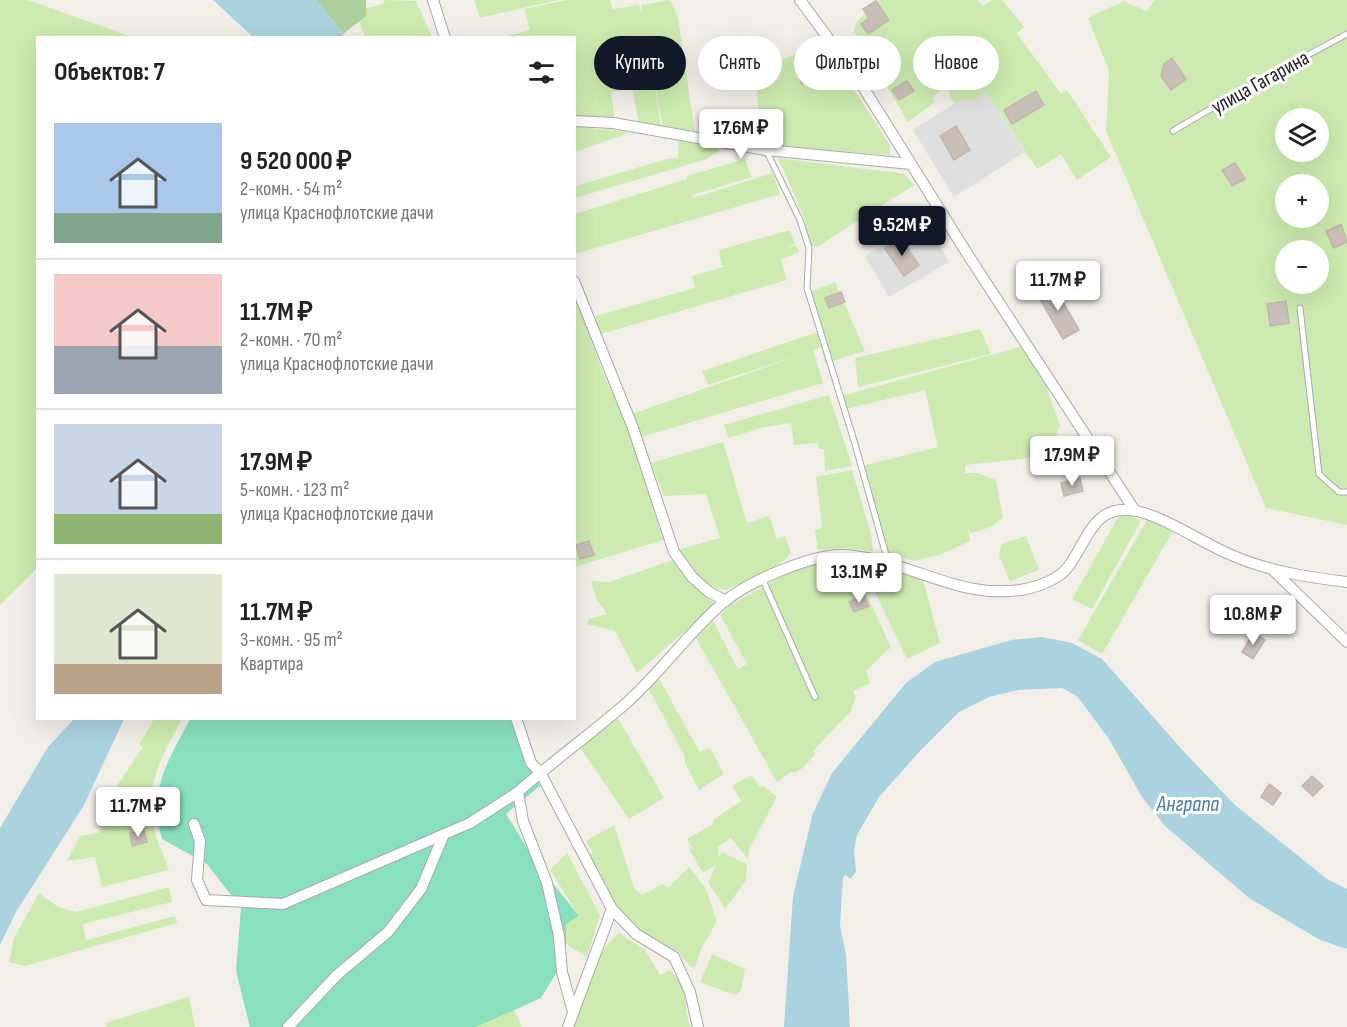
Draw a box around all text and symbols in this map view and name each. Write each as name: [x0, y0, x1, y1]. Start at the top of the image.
chip: Купить: [594, 36, 686, 90]
chip: Снять: [698, 36, 782, 90]
chip: Фильтры: [794, 36, 901, 90]
chip: Новое: [913, 36, 999, 90]
street label: улица Гагарина: [1207, 45, 1314, 120]
icon: filters: [525, 56, 558, 89]
text: Объектов: 7: [54, 57, 165, 88]
map controls: [1275, 108, 1329, 294]
button: layers: [1275, 108, 1329, 162]
pin: 17.6M ₽: [686, 109, 796, 160]
text: 17.6M ₽: [713, 116, 769, 140]
text: 9 520 000 ₽: [240, 146, 352, 177]
icon: home: [102, 147, 174, 219]
button: +: [1275, 174, 1329, 228]
text: 2-комн. · 54 m²: [240, 177, 342, 201]
text: улица Краснофлотские дачи: [240, 201, 434, 225]
pin: 9.52M ₽: [847, 206, 957, 257]
text: 9.52M ₽: [873, 213, 931, 237]
button: −: [1275, 240, 1329, 294]
pin: 11.7M ₽: [1003, 261, 1113, 312]
text: 11.7M ₽: [1030, 268, 1086, 292]
text: 11.7M ₽: [240, 297, 313, 328]
icon: home: [102, 298, 174, 370]
text: 2-комн. · 70 m²: [240, 328, 343, 352]
text: улица Краснофлотские дачи: [240, 352, 434, 376]
pin: 17.9M ₽: [1017, 436, 1127, 487]
text: 17.9M ₽: [1044, 443, 1100, 467]
text: 17.9M ₽: [240, 447, 312, 478]
icon: home: [102, 448, 174, 520]
text: 5-комн. · 123 m²: [240, 478, 349, 502]
text: улица Краснофлотские дачи: [240, 502, 434, 526]
pin: 13.1M ₽: [804, 553, 914, 604]
text: 13.1M ₽: [831, 560, 887, 584]
pin: 10.8M ₽: [1198, 595, 1308, 646]
text: 11.7M ₽: [240, 597, 313, 628]
icon: home: [102, 598, 174, 670]
text: 10.8M ₽: [1224, 602, 1282, 626]
text: 3-комн. · 95 m²: [240, 628, 343, 652]
text: Квартира: [240, 652, 304, 676]
pin: 11.7M ₽: [83, 787, 193, 838]
water label: Анграпа: [1156, 791, 1219, 818]
text: 11.7M ₽: [110, 794, 166, 818]

